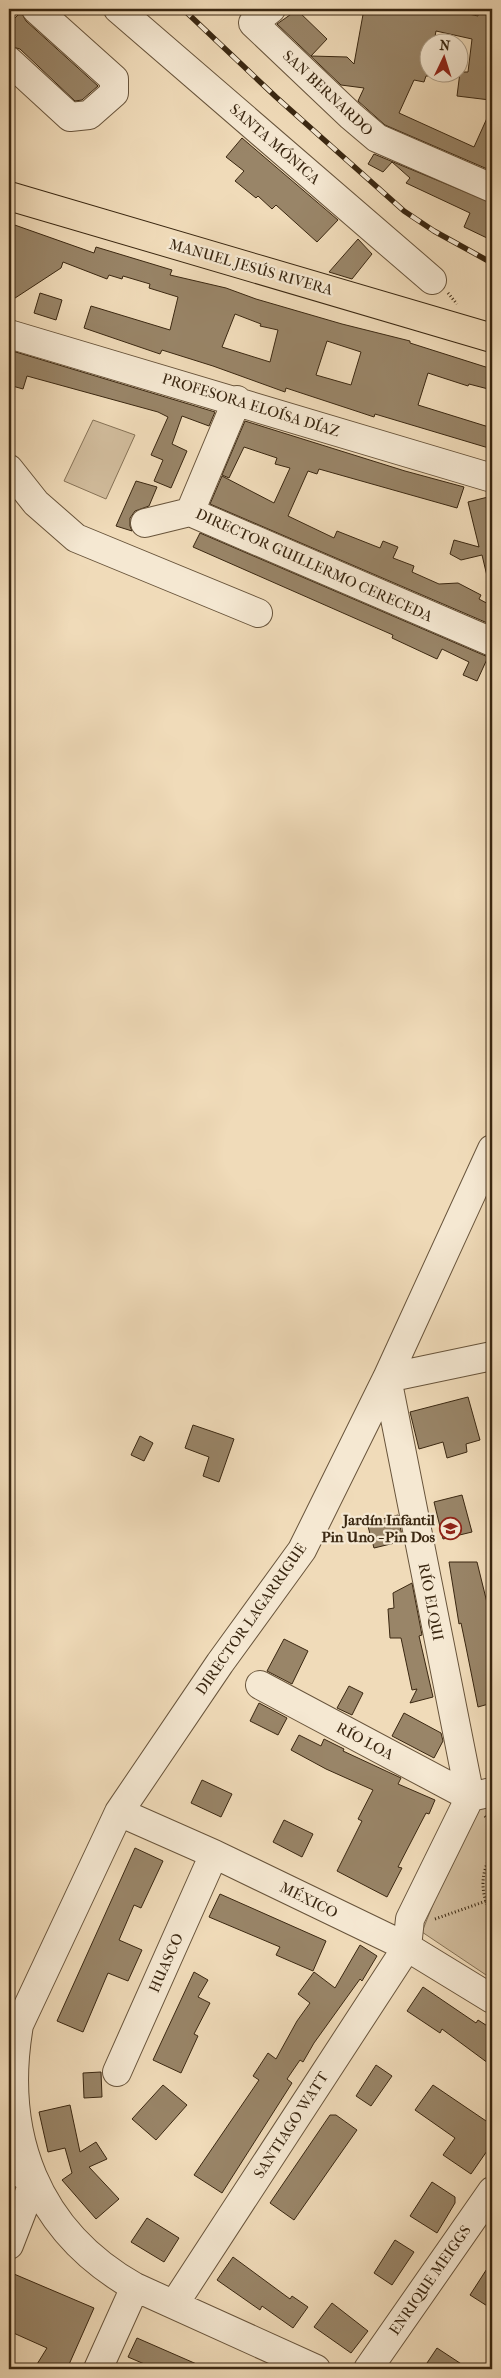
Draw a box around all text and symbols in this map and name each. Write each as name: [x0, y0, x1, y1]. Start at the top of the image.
north arrow: [418, 32, 468, 82]
text: N: [439, 37, 451, 54]
street label: SAN BERNARDO: [279, 47, 377, 139]
street label: SANTA MÓNICA: [226, 100, 324, 188]
street label: MANUEL JESÚS RIVERA: [167, 235, 335, 299]
street label: PROFESORA ELOÍSA DÍAZ: [160, 369, 342, 441]
street label: DIRECTOR GUILLERMO CERECEDA: [193, 504, 435, 626]
place label: Jardín Infantil Pin Uno - Pin Dos: [321, 1511, 436, 1546]
school or university icon: Jardín Infantil Pin Uno - Pin Dos: [439, 1517, 463, 1541]
street label: DIRECTOR LAGARRIGUE: [192, 1540, 310, 1698]
street label: RÍO ELQUI: [415, 1562, 447, 1642]
street label: RÍO LOA: [333, 1718, 397, 1764]
street label: MÉXICO: [277, 1878, 341, 1922]
street label: HUASCO: [145, 1930, 187, 1995]
street label: SANTIAGO WATT: [250, 2068, 333, 2182]
street label: ENRIQUE MEIGGS: [385, 2221, 475, 2338]

